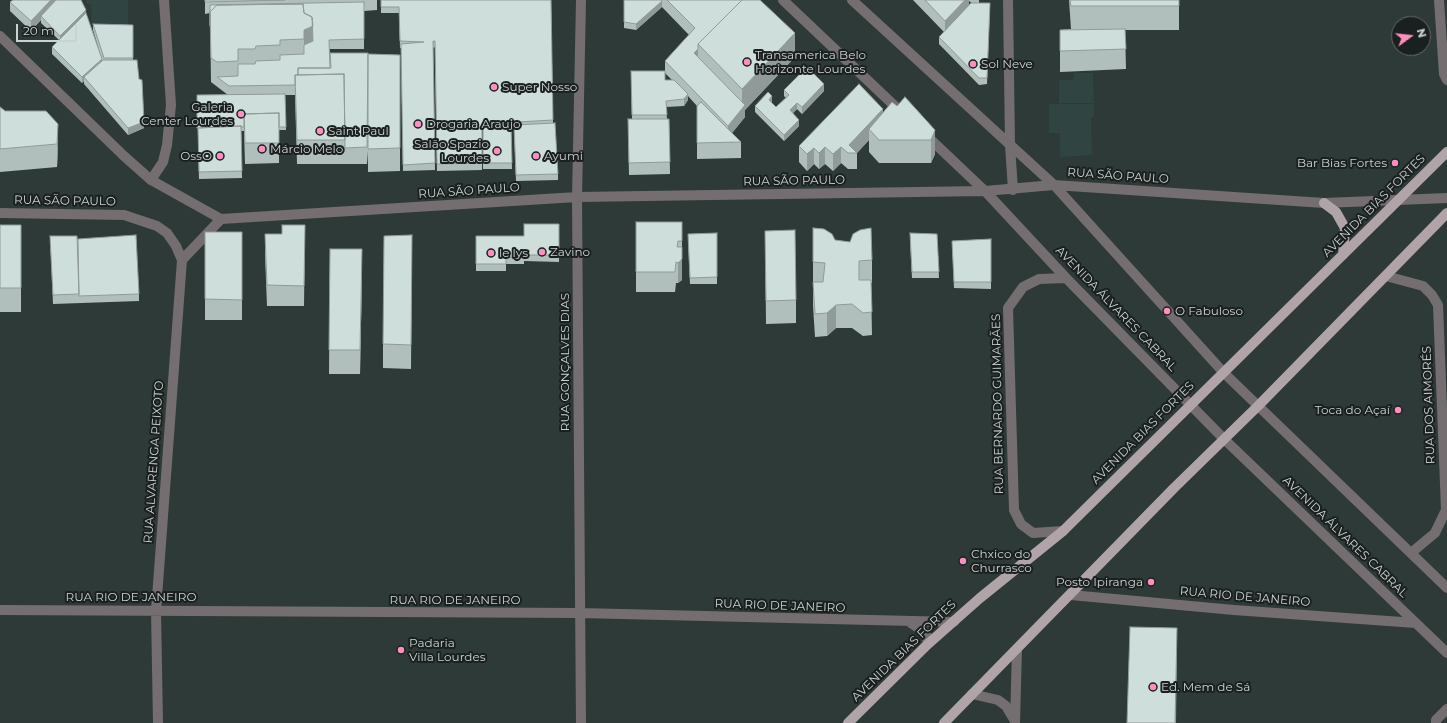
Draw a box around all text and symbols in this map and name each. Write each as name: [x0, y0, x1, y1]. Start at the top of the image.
scale bar: [18, 16, 79, 42]
north arrow: [1391, 16, 1431, 56]
text: 20 m: [23, 23, 54, 38]
text: N: [1414, 27, 1430, 39]
place label: Transamerica Belo Horizonte Lourdes: [755, 48, 866, 76]
marker: Transamerica Belo Horizonte Lourdes: [742, 57, 752, 67]
place label: Sol Neve: [981, 57, 1033, 71]
marker: Sol Neve: [968, 59, 978, 69]
place label: Super Nosso: [502, 80, 577, 94]
marker: Super Nosso: [489, 82, 499, 92]
place label: Galeria Center Lourdes: [141, 100, 233, 128]
marker: Galeria Center Lourdes: [236, 109, 246, 119]
place label: Drogaria Araujo: [426, 117, 520, 131]
marker: Drogaria Araujo: [413, 119, 423, 129]
place label: Saint Paul: [328, 124, 389, 138]
marker: Saint Paul: [315, 126, 325, 136]
place label: Salão Spazio Lourdes: [414, 137, 489, 165]
place label: Márcio Melo: [270, 142, 343, 156]
marker: Márcio Melo: [257, 144, 267, 154]
marker: Salão Spazio Lourdes: [492, 146, 502, 156]
place label: OssO: [180, 149, 212, 163]
place label: Ayumi: [544, 149, 583, 163]
marker: OssO: [215, 151, 225, 161]
marker: Ayumi: [531, 151, 541, 161]
street label: AVENIDA BIAS FORTES: [1320, 152, 1428, 260]
place label: Bar Bias Fortes: [1297, 156, 1387, 170]
marker: Bar Bias Fortes: [1390, 158, 1400, 168]
street label: RUA SÃO PAULO: [1067, 165, 1169, 187]
street label: RUA SÃO PAULO: [743, 173, 845, 189]
street label: RUA SÃO PAULO: [418, 180, 520, 202]
street label: RUA SÃO PAULO: [14, 193, 116, 209]
street label: AVENIDA ÁLVARES CABRAL: [1052, 243, 1180, 375]
place label: Zavino: [550, 245, 590, 259]
place label: le lys: [499, 246, 528, 260]
marker: Zavino: [537, 247, 547, 257]
marker: le lys: [486, 248, 496, 258]
street label: RUA GONÇALVES DIAS: [558, 293, 572, 431]
place label: O Fabuloso: [1175, 304, 1243, 318]
marker: O Fabuloso: [1162, 306, 1172, 316]
street label: RUA BERNARDO GUIMARÃES: [989, 313, 1007, 495]
street label: RUA DOS AIMORÉS: [1420, 346, 1438, 464]
street label: AVENIDA BIAS FORTES: [1089, 379, 1197, 487]
street label: RUA ALVARENGA PEIXOTO: [141, 380, 167, 544]
place label: Toca do Açaí: [1315, 403, 1390, 417]
marker: Toca do Açaí: [1393, 405, 1403, 415]
street label: AVENIDA ÁLVARES CABRAL: [1279, 473, 1411, 601]
place label: Chxico do Churrasco: [971, 547, 1032, 575]
marker: Chxico do Churrasco: [958, 556, 968, 566]
place label: Posto Ipiranga: [1056, 575, 1143, 589]
marker: Posto Ipiranga: [1146, 577, 1156, 587]
street label: RUA RIO DE JANEIRO: [1179, 584, 1311, 610]
street label: RUA RIO DE JANEIRO: [66, 590, 196, 604]
street label: RUA RIO DE JANEIRO: [390, 593, 520, 607]
street label: RUA RIO DE JANEIRO: [714, 597, 846, 615]
street label: AVENIDA BIAS FORTES: [849, 597, 959, 705]
place label: Padaria Villa Lourdes: [409, 636, 486, 664]
marker: Padaria Villa Lourdes: [396, 645, 406, 655]
place label: Ed. Mem de Sá: [1161, 680, 1250, 694]
marker: Ed. Mem de Sá: [1148, 682, 1158, 692]

